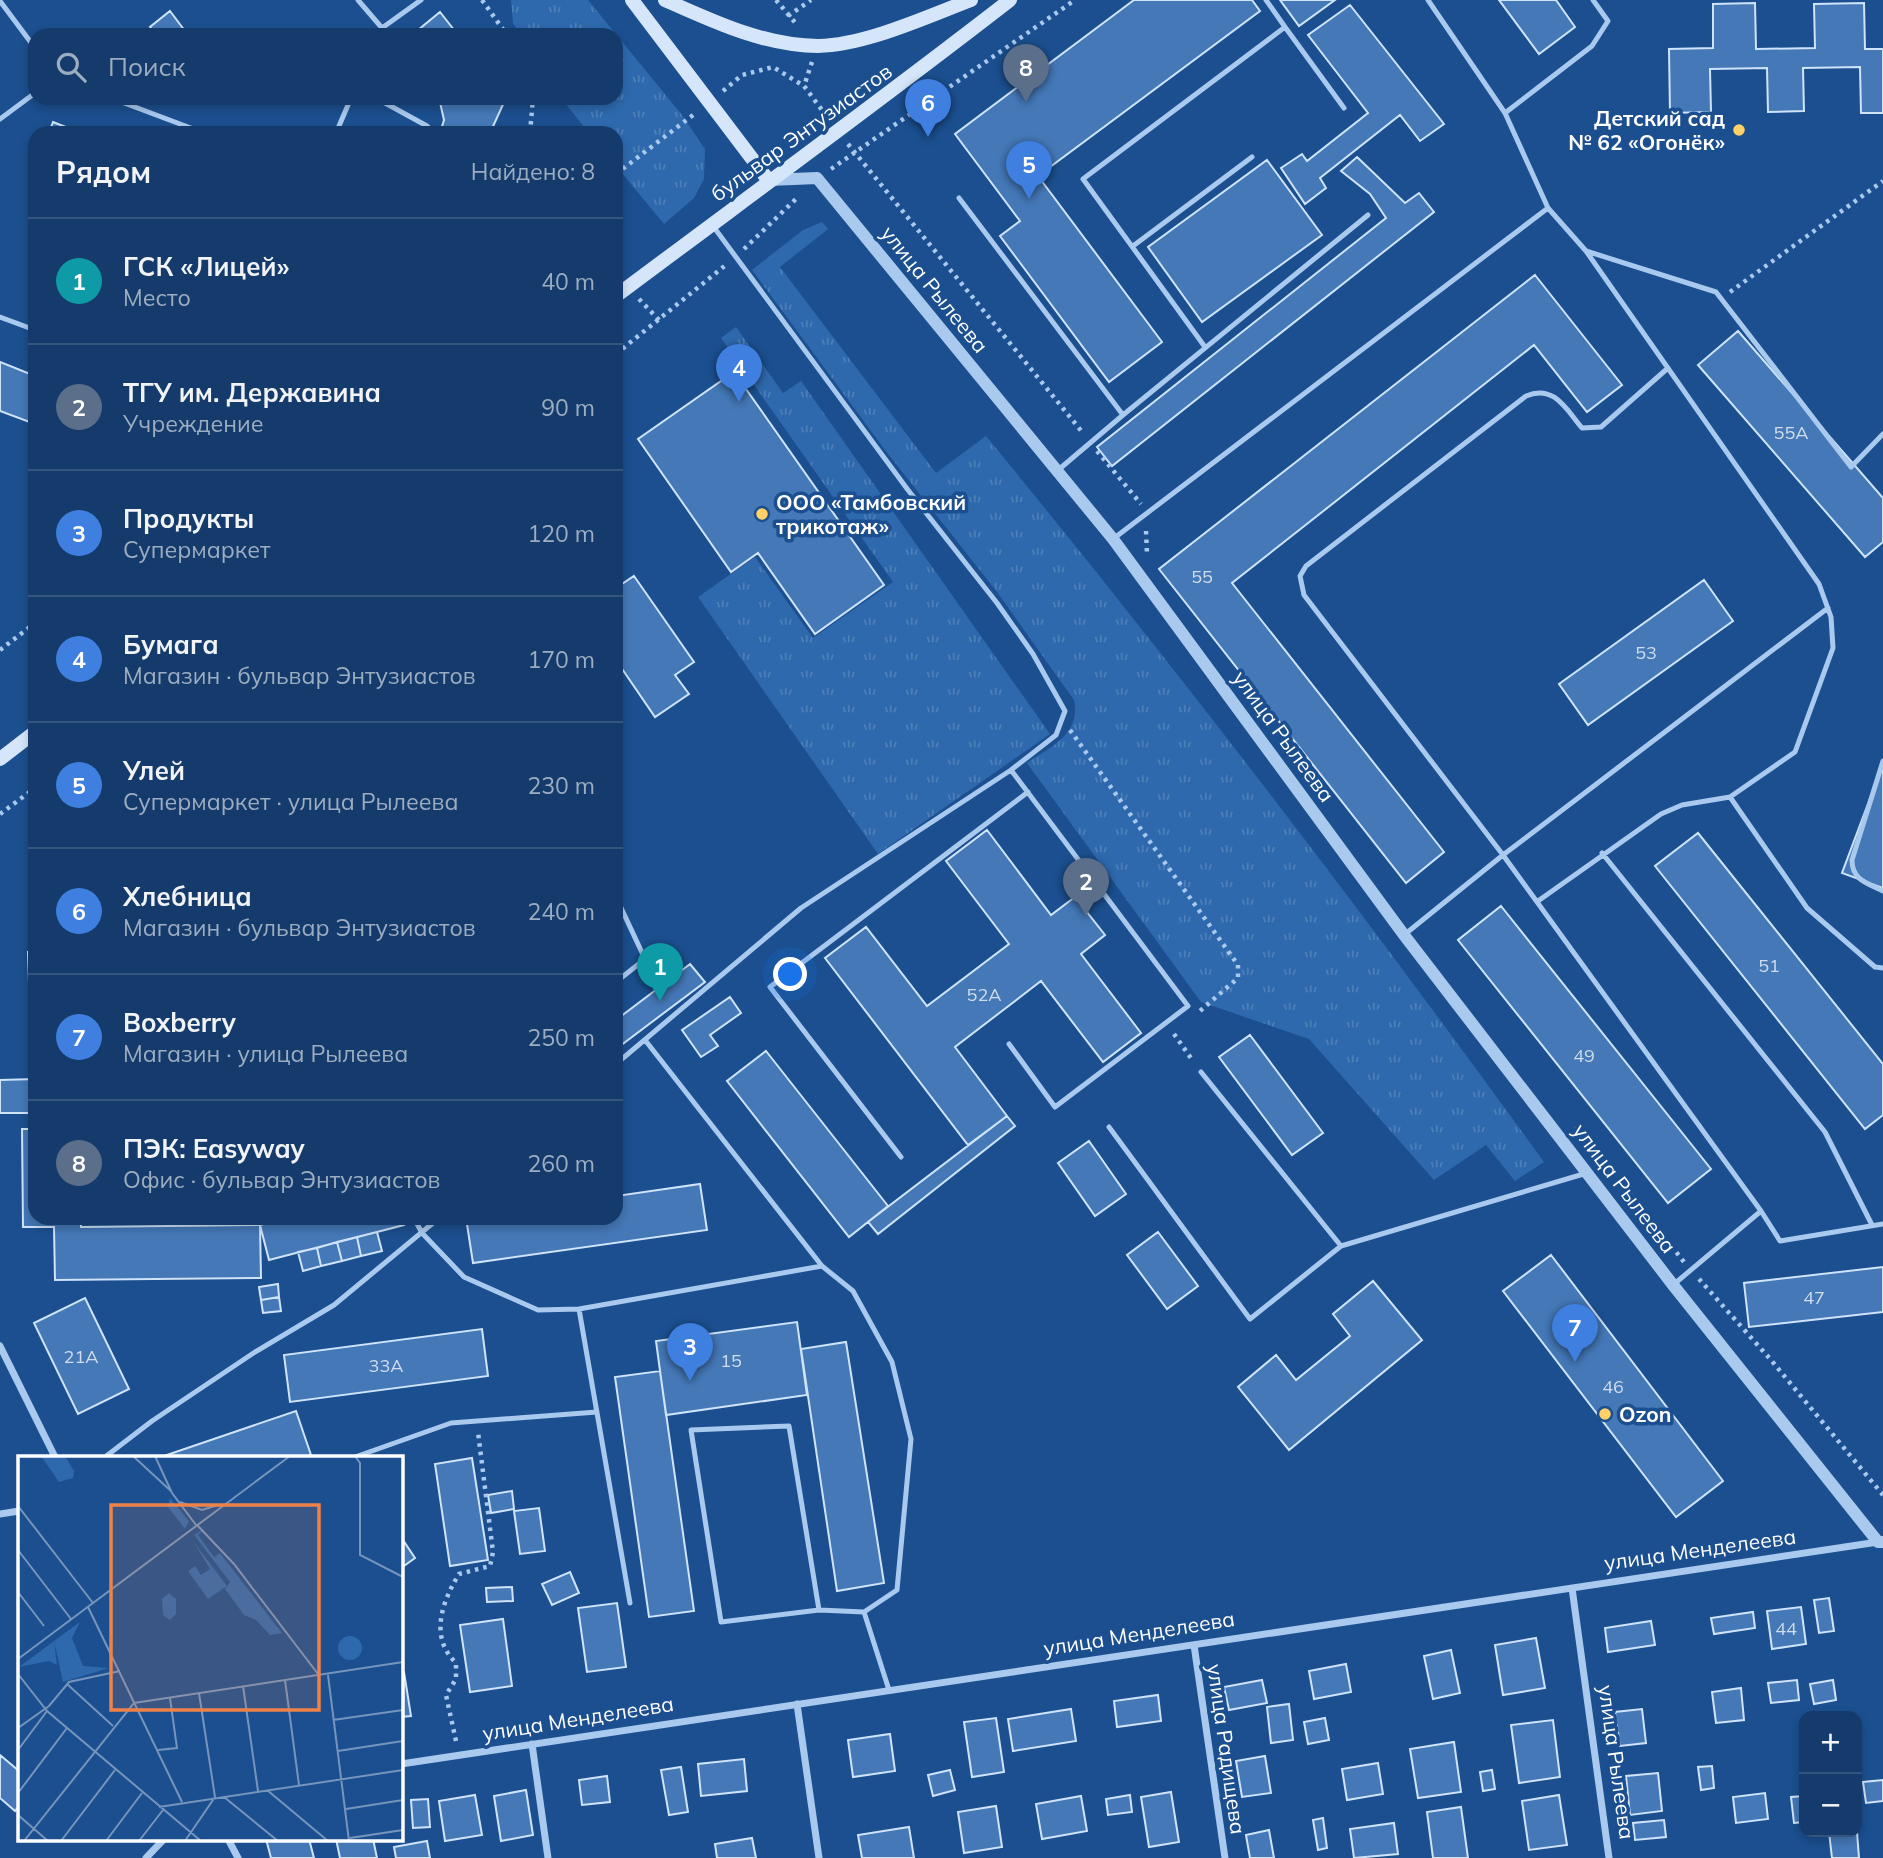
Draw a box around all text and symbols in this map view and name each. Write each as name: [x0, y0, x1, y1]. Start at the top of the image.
search box: [28, 28, 623, 105]
pin: 8: [1003, 44, 1049, 102]
icon: search: [52, 48, 90, 86]
text: Поиск: [108, 50, 186, 83]
street label: бульвар Энтузиастов: [705, 58, 897, 206]
pin: 6: [905, 79, 951, 137]
place label: Детский сад № 62 «Огонёк»: [1568, 105, 1725, 155]
marker: Детский сад № 62 «Огонёк»: [1731, 122, 1747, 138]
pin: 5: [1006, 141, 1052, 199]
text: Рядом: [56, 153, 151, 191]
text: Найдено: 8: [471, 157, 595, 186]
street label: улица Рылеева: [876, 220, 994, 358]
text: ГСК «Лицей»: [123, 250, 290, 283]
text: 1: [72, 267, 86, 296]
text: 40 m: [541, 267, 595, 296]
text: Место: [123, 283, 191, 312]
pin: 4: [716, 344, 762, 402]
text: ТГУ им. Державина: [123, 376, 381, 409]
text: 2: [72, 393, 86, 422]
text: 90 m: [541, 393, 595, 422]
text: Учреждение: [123, 409, 263, 438]
house number: 55А: [1774, 421, 1808, 444]
place label: ООО «Тамбовский трикотаж»: [776, 489, 966, 539]
text: Продукты: [123, 502, 254, 535]
marker: ООО «Тамбовский трикотаж»: [754, 506, 770, 522]
text: 3: [72, 519, 86, 548]
text: 120 m: [527, 519, 595, 548]
text: Супермаркет: [123, 535, 270, 564]
house number: 55: [1191, 565, 1213, 588]
text: Бумага: [123, 628, 219, 661]
house number: 53: [1635, 641, 1657, 664]
text: 4: [72, 645, 86, 674]
text: 170 m: [527, 645, 595, 674]
text: Магазин · бульвар Энтузиастов: [123, 661, 476, 690]
street label: улица Рылеева: [1228, 665, 1340, 807]
text: Улей: [123, 754, 185, 787]
text: 5: [72, 771, 86, 800]
text: 230 m: [527, 771, 595, 800]
text: Супермаркет · улица Рылеева: [123, 787, 458, 816]
pin: 2: [1063, 858, 1109, 916]
text: Хлебница: [123, 880, 252, 913]
text: 6: [72, 897, 86, 926]
text: 240 m: [527, 897, 595, 926]
text: Магазин · бульвар Энтузиастов: [123, 913, 476, 942]
pin: 1: [637, 943, 683, 1001]
house number: 51: [1758, 954, 1780, 977]
your location: [773, 957, 807, 991]
house number: 52А: [967, 983, 1001, 1006]
text: Boxberry: [123, 1006, 236, 1039]
text: 7: [72, 1023, 86, 1052]
text: 250 m: [527, 1023, 595, 1052]
text: Магазин · улица Рылеева: [123, 1039, 408, 1068]
house number: 49: [1573, 1044, 1595, 1067]
street label: улица Рылеева: [1568, 1118, 1682, 1258]
text: ПЭК: Easyway: [123, 1132, 305, 1165]
text: 8: [72, 1149, 86, 1178]
text: 260 m: [527, 1149, 595, 1178]
text: Офис · бульвар Энтузиастов: [123, 1165, 440, 1194]
house number: 47: [1803, 1286, 1825, 1309]
pin: 7: [1552, 1304, 1598, 1362]
pin: 3: [667, 1323, 713, 1381]
house number: 21А: [64, 1345, 98, 1368]
house number: 15: [720, 1349, 742, 1372]
house number: 33А: [369, 1354, 403, 1377]
house number: 46: [1602, 1375, 1624, 1398]
place label: Ozon: [1619, 1401, 1671, 1427]
marker: Ozon: [1597, 1406, 1613, 1422]
inset map: [18, 1456, 402, 1840]
street label: улица Менделеева: [1602, 1523, 1798, 1575]
street label: улица Менделеева: [1041, 1605, 1237, 1661]
house number: 44: [1775, 1617, 1797, 1640]
street label: улица Радищева: [1202, 1662, 1252, 1836]
street label: улица Рылеева: [1593, 1683, 1641, 1841]
street label: улица Менделеева: [480, 1690, 676, 1746]
map controls: [1799, 1711, 1862, 1837]
button: +: [1799, 1711, 1862, 1774]
button: −: [1799, 1774, 1862, 1837]

